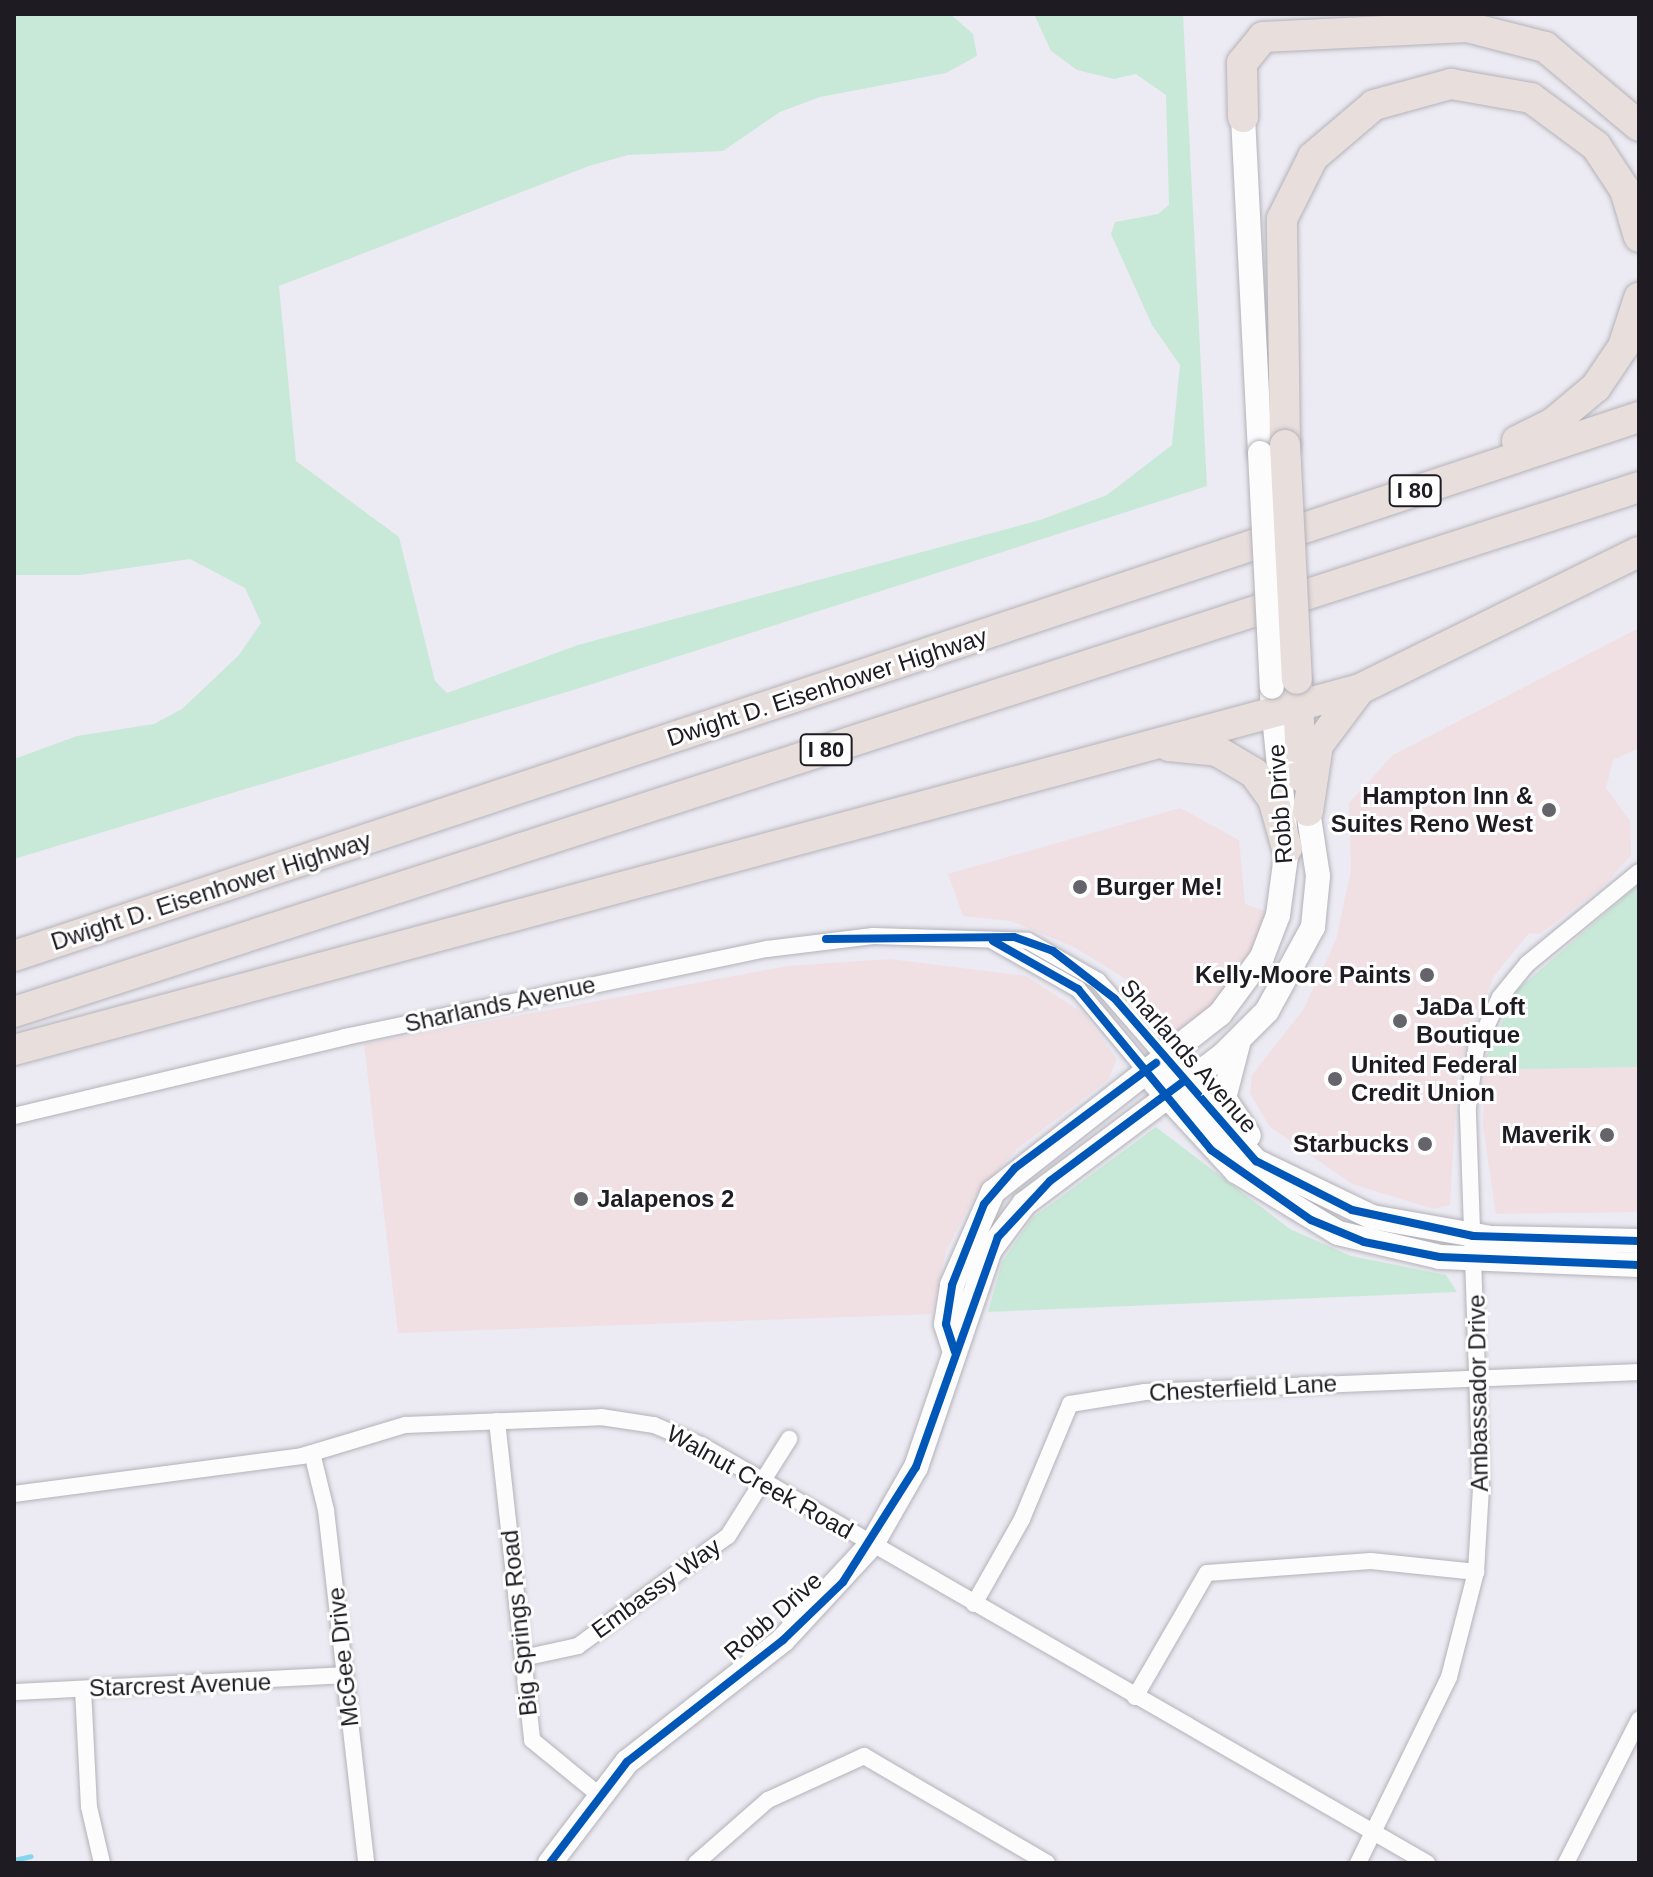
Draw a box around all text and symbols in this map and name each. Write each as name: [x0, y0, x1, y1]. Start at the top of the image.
road number: I 80: [1387, 473, 1443, 509]
street label: Dwight D. Eisenhower Highway: [663, 622, 991, 752]
road number: I 80: [798, 732, 854, 768]
street label: Robb Drive: [1261, 743, 1299, 865]
place label: Hampton Inn & Suites Reno West: [1331, 782, 1533, 838]
marker: Hampton Inn & Suites Reno West: [1540, 801, 1558, 819]
street label: Dwight D. Eisenhower Highway: [47, 826, 375, 956]
place label: Burger Me!: [1096, 873, 1223, 901]
marker: Burger Me!: [1071, 878, 1089, 896]
place label: Kelly-Moore Paints: [1195, 961, 1411, 989]
marker: Kelly-Moore Paints: [1418, 966, 1436, 984]
street label: Sharlands Avenue: [401, 970, 599, 1038]
street label: Sharlands Avenue: [1114, 973, 1264, 1139]
place label: JaDa Loft Boutique: [1416, 993, 1525, 1049]
marker: JaDa Loft Boutique: [1391, 1012, 1409, 1030]
place label: United Federal Credit Union: [1351, 1051, 1518, 1107]
marker: United Federal Credit Union: [1326, 1070, 1344, 1088]
place label: Maverik: [1502, 1121, 1591, 1149]
marker: Maverik: [1598, 1126, 1616, 1144]
place label: Starbucks: [1293, 1130, 1409, 1158]
marker: Starbucks: [1416, 1135, 1434, 1153]
place label: Jalapenos 2: [597, 1185, 734, 1213]
marker: Jalapenos 2: [572, 1190, 590, 1208]
street label: Ambassador Drive: [1462, 1294, 1494, 1492]
street label: Chesterfield Lane: [1148, 1369, 1338, 1407]
street label: Walnut Creek Road: [662, 1419, 858, 1545]
street label: Big Springs Road: [495, 1529, 543, 1717]
street label: Embassy Way: [586, 1532, 726, 1644]
street label: Robb Drive: [718, 1566, 828, 1666]
street label: McGee Drive: [321, 1586, 365, 1728]
street label: Starcrest Avenue: [88, 1667, 272, 1703]

